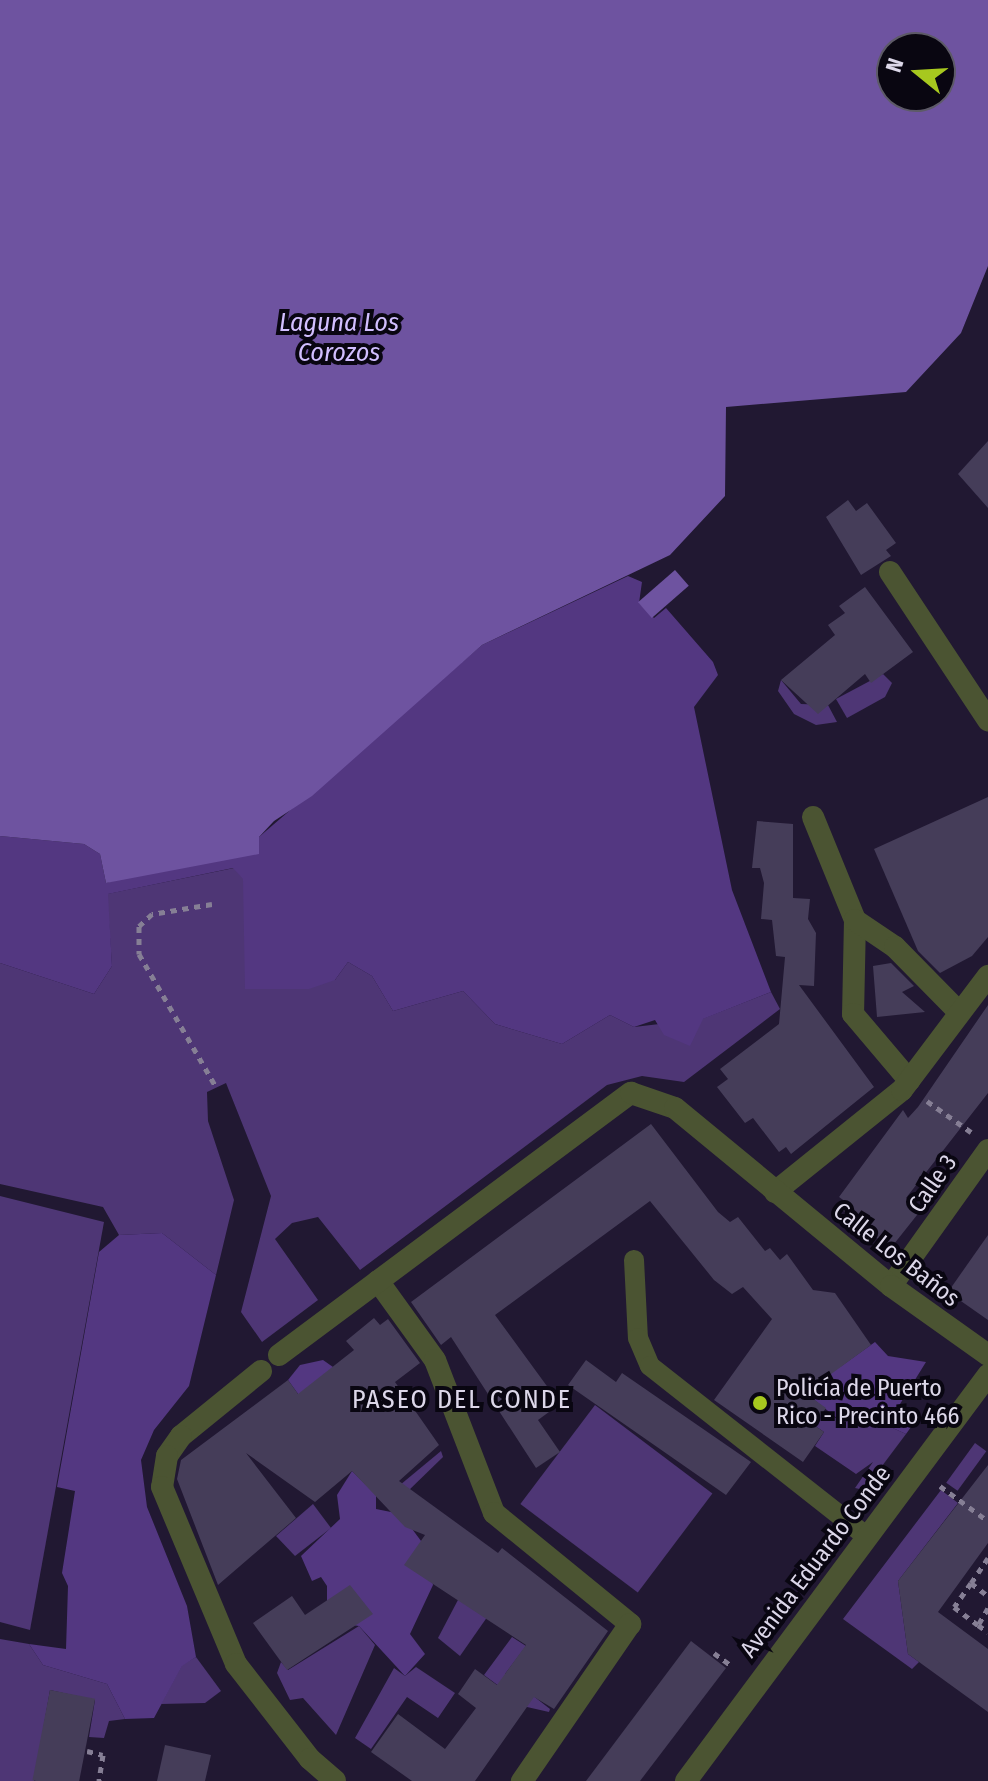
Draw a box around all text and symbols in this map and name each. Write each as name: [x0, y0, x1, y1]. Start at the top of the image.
north arrow: [876, 32, 956, 112]
text: N: [880, 55, 909, 75]
water label: Laguna Los Corozos: [279, 307, 399, 368]
street label: Calle 3: [903, 1149, 963, 1219]
street label: Calle Los Baños: [827, 1197, 965, 1313]
place label: Policía de Puerto Rico - Precinto 466: [776, 1375, 959, 1431]
district label: PASEO DEL CONDE: [352, 1384, 572, 1416]
marker: Policía de Puerto Rico - Precinto 466: [751, 1394, 769, 1412]
street label: Avenida Eduardo Conde: [735, 1460, 897, 1664]

